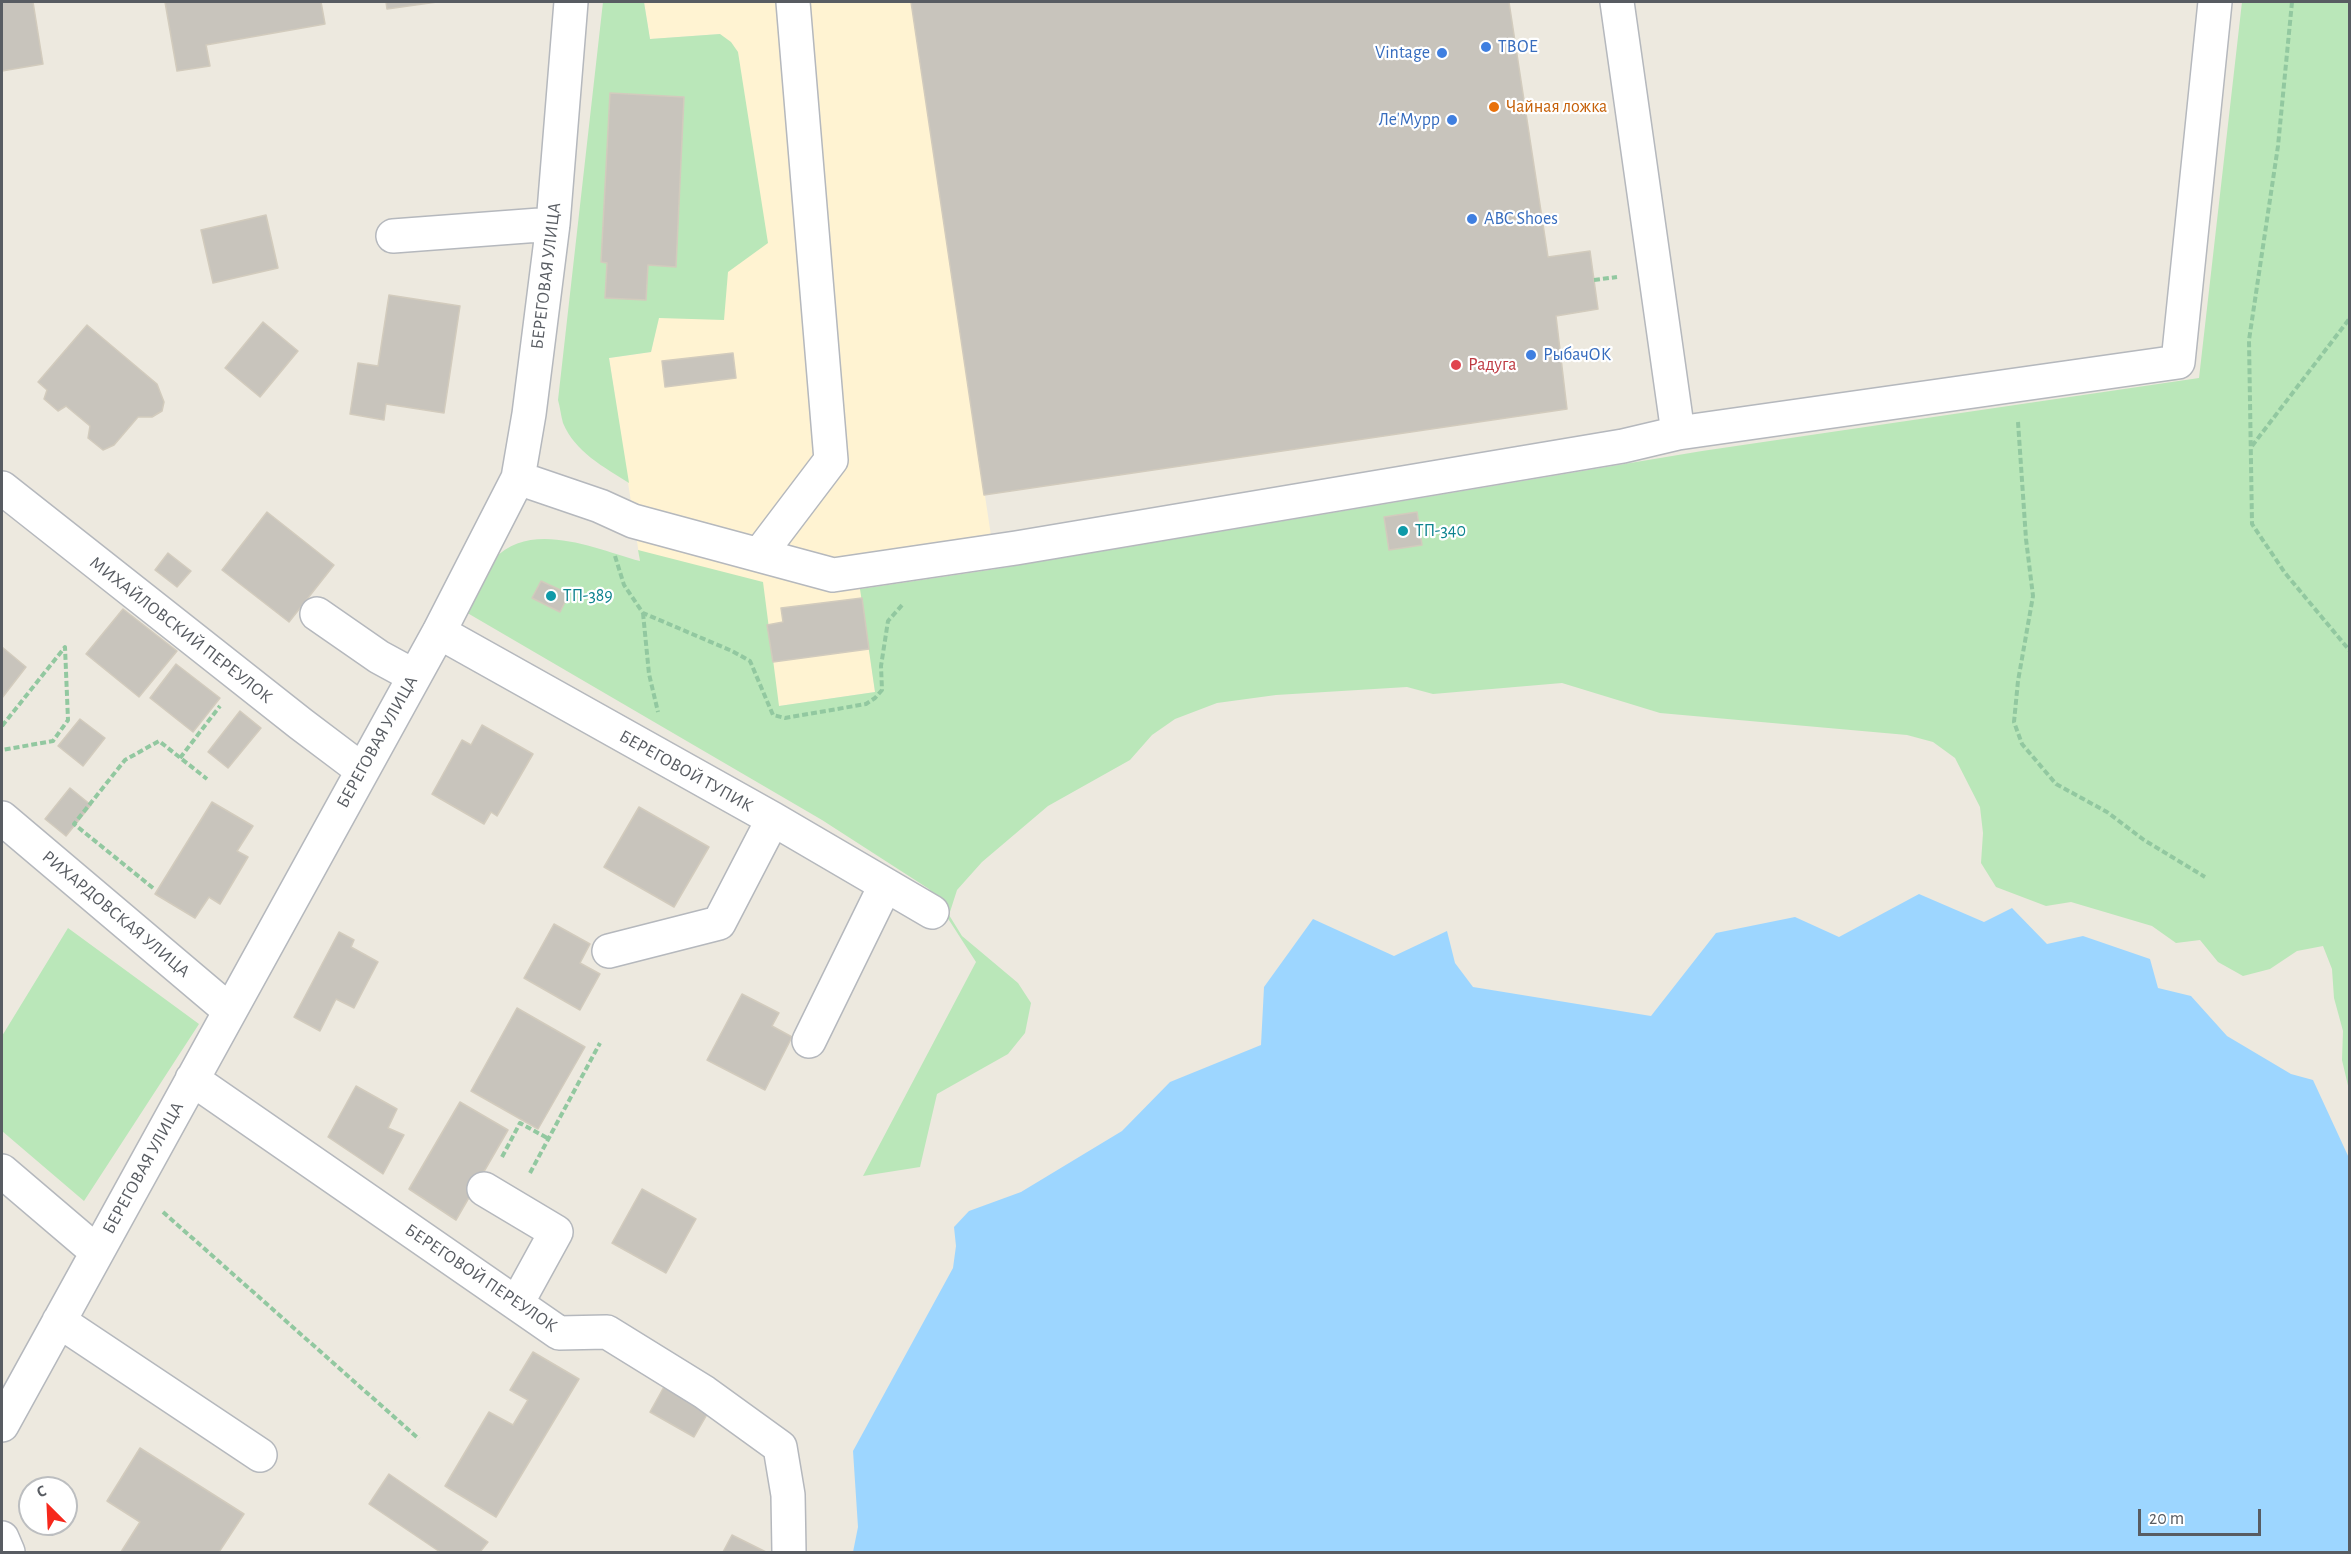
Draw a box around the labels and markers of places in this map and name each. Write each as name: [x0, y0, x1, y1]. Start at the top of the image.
place label: ТВОЕ: [1498, 36, 1538, 58]
marker: ТВОЕ: [1479, 40, 1493, 54]
place label: Vintage: [1375, 42, 1430, 64]
marker: Vintage: [1435, 46, 1449, 60]
place label: Чайная ложка: [1506, 96, 1607, 118]
marker: Чайная ложка: [1487, 100, 1501, 114]
place label: Ле'Мурр: [1378, 109, 1440, 131]
marker: Ле'Мурр: [1445, 113, 1459, 127]
place label: ABC Shoes: [1484, 208, 1558, 230]
marker: ABC Shoes: [1465, 212, 1479, 226]
place label: РыбачОК: [1543, 344, 1611, 366]
marker: РыбачОК: [1524, 348, 1538, 362]
place label: Радуга: [1468, 354, 1516, 376]
marker: Радуга: [1449, 358, 1463, 372]
place label: ТП-340: [1415, 520, 1466, 542]
marker: ТП-340: [1396, 524, 1410, 538]
place label: ТП-389: [563, 585, 613, 607]
marker: ТП-389: [544, 589, 558, 603]

